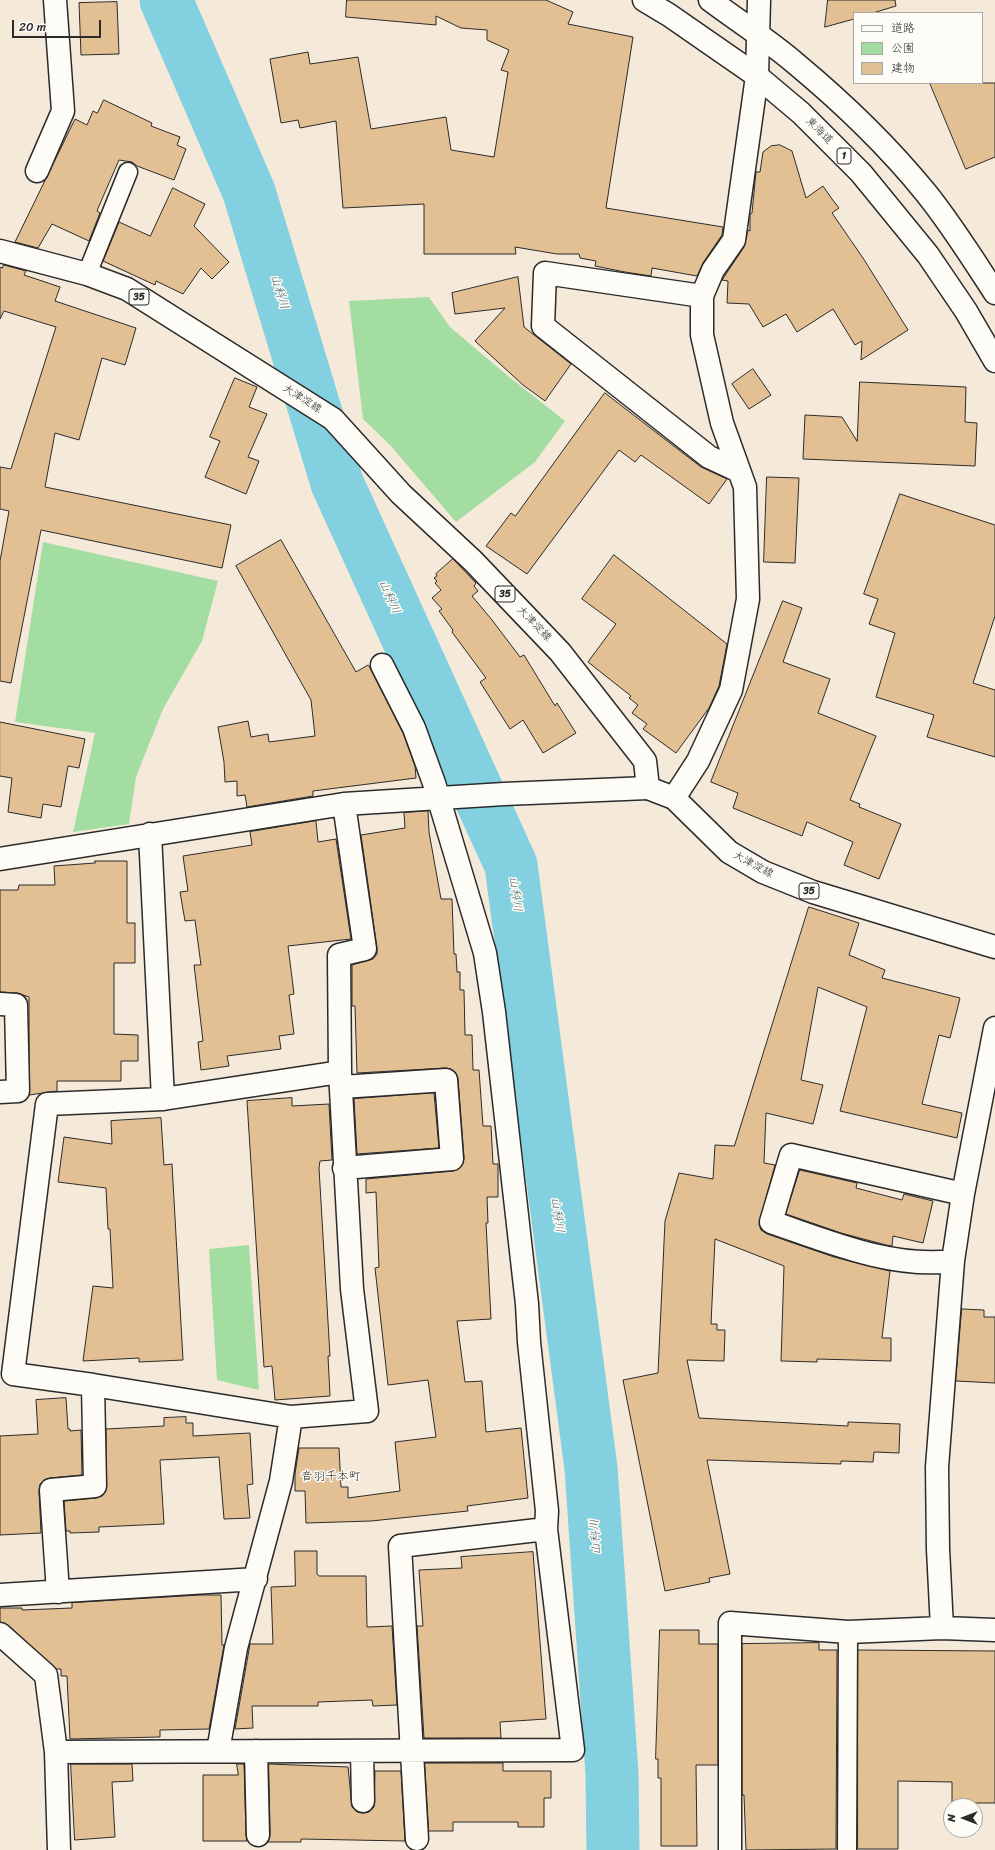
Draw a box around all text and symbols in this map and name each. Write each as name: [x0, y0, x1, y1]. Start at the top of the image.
scale bar: [14, 12, 103, 38]
legend: [853, 12, 983, 84]
text: 20 m: [19, 16, 46, 38]
text: 道路: [891, 17, 915, 39]
text: 公園: [891, 37, 915, 59]
text: 建物: [891, 57, 915, 79]
street label: 東海道: [803, 115, 835, 147]
road number: 1: [837, 148, 851, 164]
water label: 山科川: [267, 273, 291, 311]
road number: 35: [129, 289, 149, 305]
street label: 大津淀線: [280, 382, 324, 416]
water label: 山科川: [375, 578, 403, 616]
road number: 35: [495, 586, 515, 602]
street label: 大津淀線: [514, 604, 554, 644]
street label: 大津淀線: [730, 849, 776, 881]
water label: 山科川: [505, 875, 525, 913]
road number: 35: [799, 883, 819, 899]
water label: 山科川: [547, 1196, 567, 1234]
district label: 音羽千本町: [301, 1470, 361, 1484]
water label: 山科川: [588, 1519, 604, 1555]
north arrow: [943, 1798, 983, 1838]
text: N: [942, 1814, 961, 1822]

